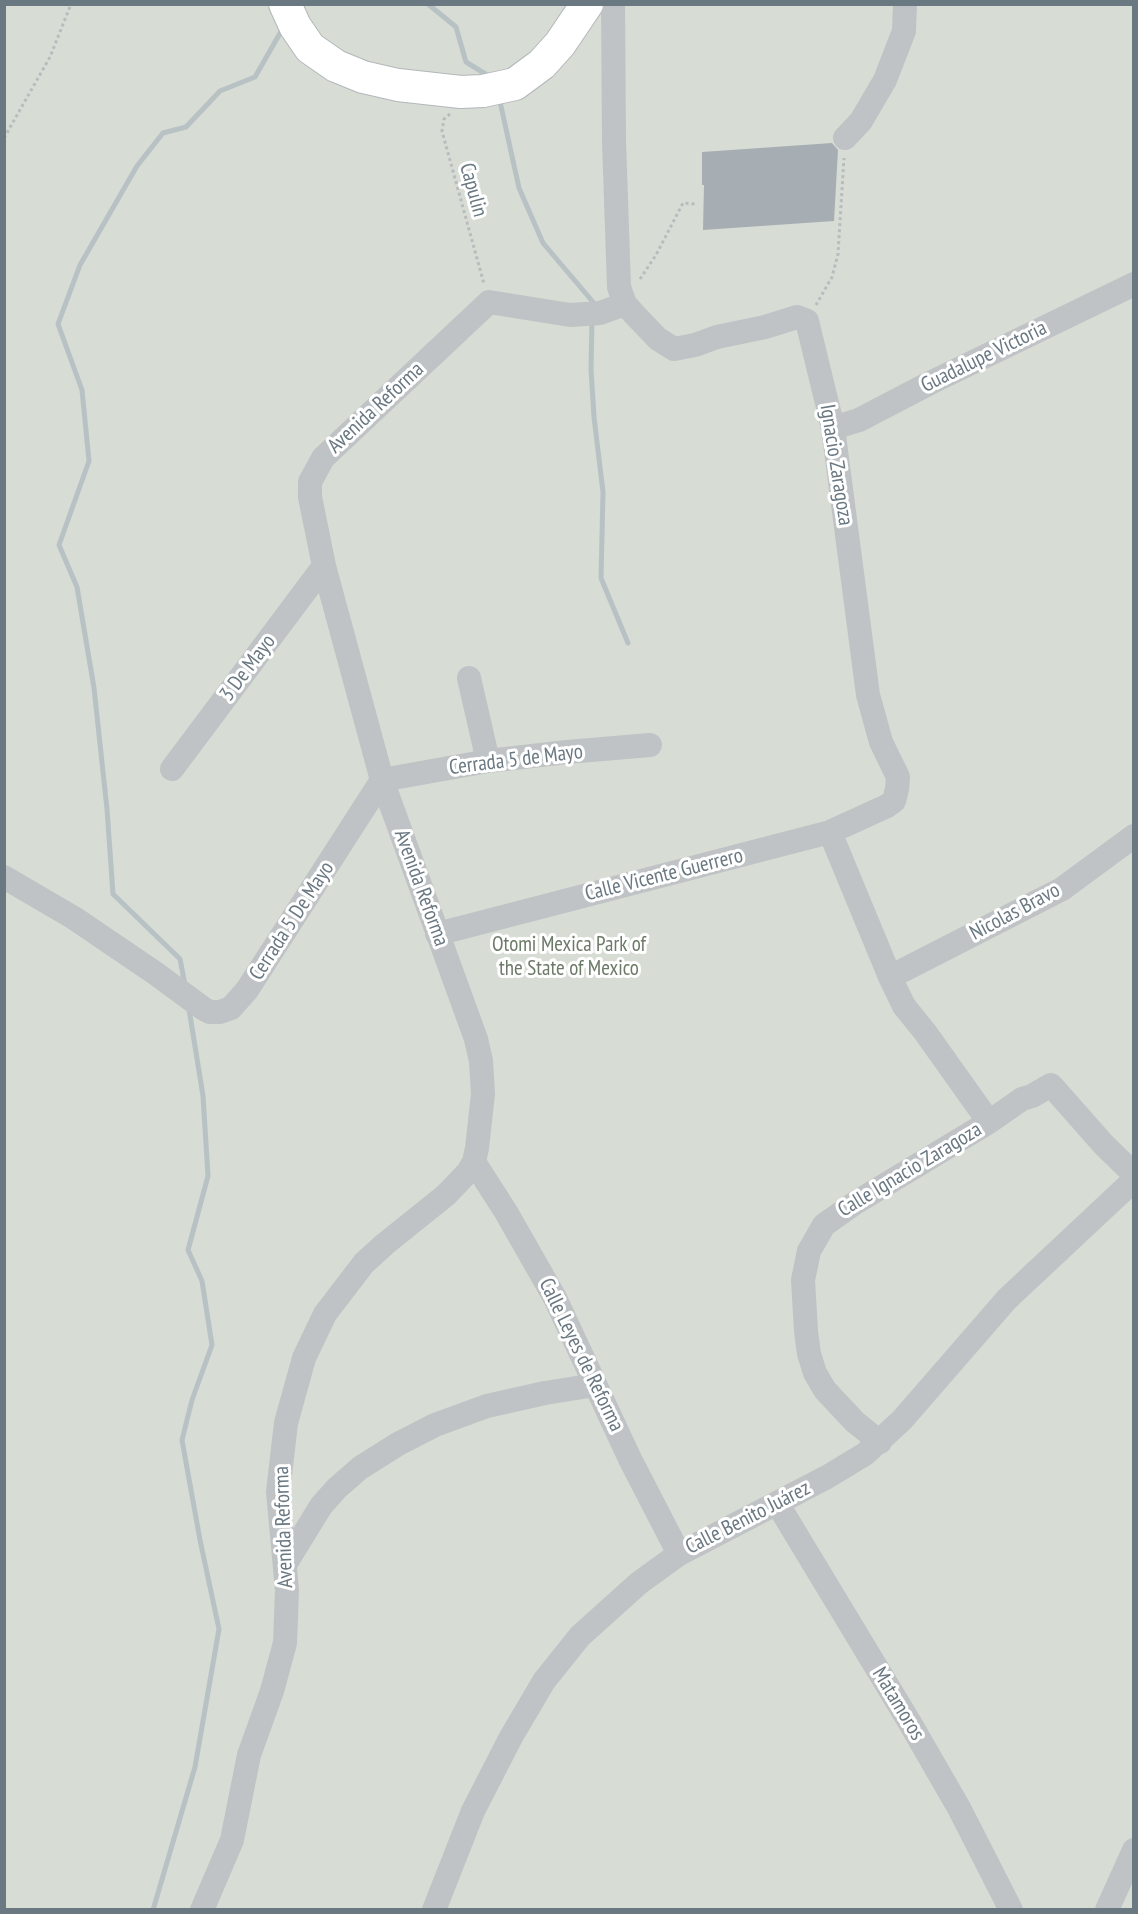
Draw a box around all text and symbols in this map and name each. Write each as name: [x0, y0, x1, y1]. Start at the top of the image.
street label: Capulin: [454, 160, 492, 220]
street label: Guadalupe Victoria: [917, 316, 1051, 398]
street label: Avenida Reforma: [323, 357, 429, 459]
street label: Ignacio Zaragoza: [814, 403, 858, 527]
street label: 3 De Mayo: [215, 630, 281, 706]
street label: Cerrada 5 de Mayo: [448, 739, 584, 781]
street label: Avenida Reforma: [388, 826, 454, 950]
street label: Calle Vicente Guerrero: [582, 843, 746, 907]
street label: Cerrada 5 De Mayo: [244, 857, 340, 985]
street label: Nicolas Bravo: [966, 878, 1064, 946]
park label: Otomi Mexica Park of the State of Mexico: [492, 932, 646, 982]
street label: Calle Ignacio Zaragoza: [834, 1117, 986, 1223]
street label: Calle Leyes de Reforma: [533, 1274, 629, 1436]
street label: Avenida Reforma: [269, 1466, 299, 1588]
street label: Calle Benito Juárez: [681, 1476, 815, 1560]
street label: Matamoros: [866, 1663, 930, 1745]

